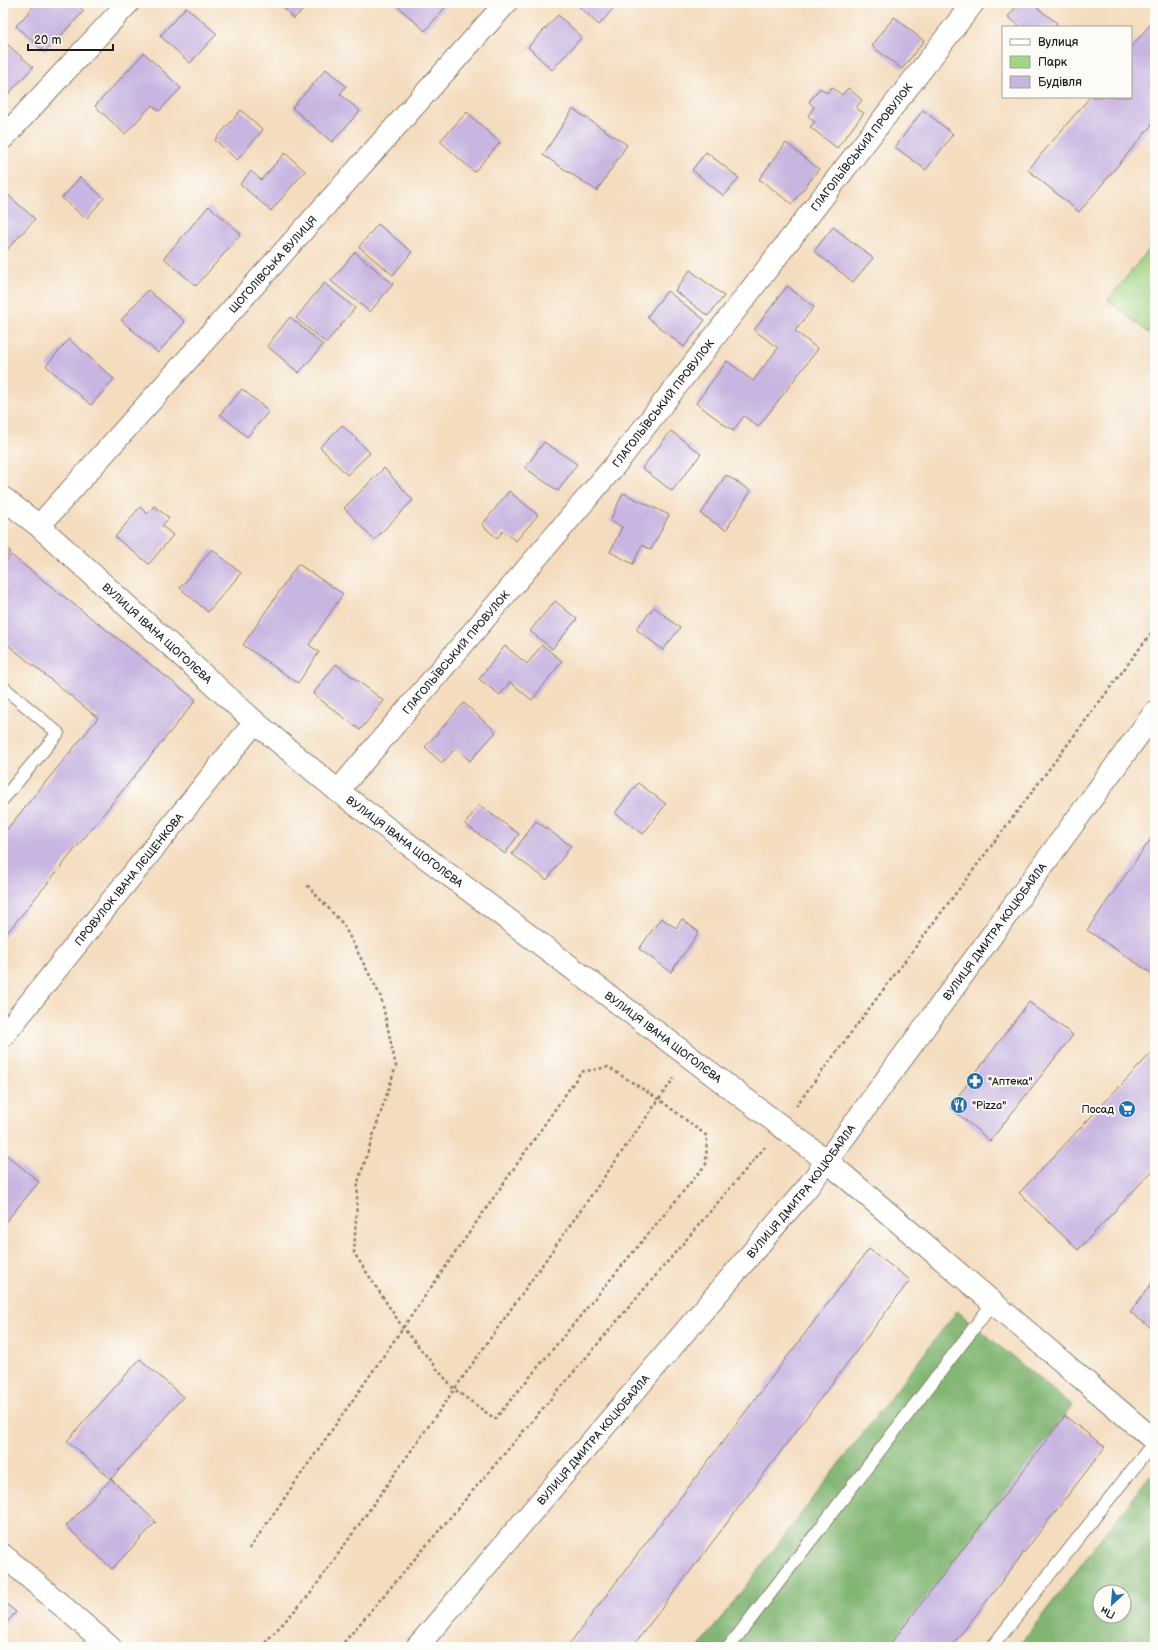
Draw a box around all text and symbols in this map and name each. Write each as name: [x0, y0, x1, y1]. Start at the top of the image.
scale bar: [28, 26, 113, 52]
legend: [1002, 26, 1132, 98]
text: 20 m: [34, 33, 61, 48]
text: Вулиця: [1038, 35, 1079, 50]
text: Парк: [1038, 55, 1068, 70]
text: Будівля: [1038, 75, 1082, 90]
street label: ГЛАГОЛЬЇВСЬКИЙ ПРОВУЛОК: [808, 80, 916, 214]
street label: ЩОГОЛІВСЬКА ВУЛИЦЯ: [226, 213, 320, 316]
street label: ГЛАГОЛЬЇВСЬКИЙ ПРОВУЛОК: [610, 336, 717, 470]
street label: ВУЛИЦЯ ІВАНА ЩОГОЛЄВА: [99, 581, 214, 687]
street label: ГЛАГОЛЬЇВСЬКИЙ ПРОВУЛОК: [400, 588, 513, 717]
street label: ВУЛИЦЯ ІВАНА ЩОГОЛЄВА: [344, 794, 466, 890]
street label: ПРОВУЛОК ІВАНА ЛЄЩЕНКОВА: [72, 810, 186, 948]
street label: ВУЛИЦЯ ДМИТРА КОЦЮБАЙЛА: [940, 860, 1050, 1003]
street label: ВУЛИЦЯ ІВАНА ЩОГОЛЄВА: [602, 989, 724, 1086]
pharmacy icon: "Аптека": [965, 1071, 985, 1091]
place label: "Аптека": [988, 1075, 1033, 1088]
restaurant icon: "Pizza": [949, 1095, 969, 1115]
place label: "Pizza": [972, 1099, 1006, 1112]
supermarket icon: Посад: [1117, 1099, 1137, 1119]
place label: Посад: [1081, 1103, 1114, 1116]
street label: ВУЛИЦЯ ДМИТРА КОЦЮБАЙЛА: [744, 1122, 858, 1261]
street label: ВУЛИЦЯ ДМИТРА КОЦЮБАЙЛА: [535, 1372, 653, 1508]
north arrow: [1092, 1584, 1132, 1624]
text: Пн: [1098, 1603, 1117, 1622]

